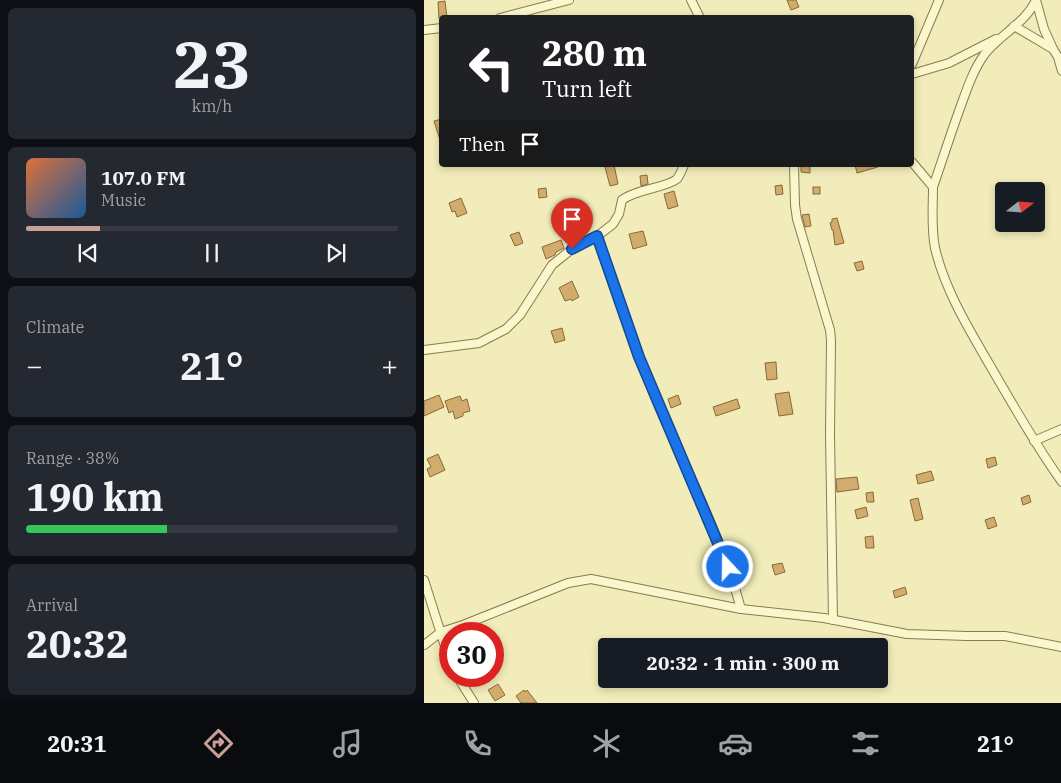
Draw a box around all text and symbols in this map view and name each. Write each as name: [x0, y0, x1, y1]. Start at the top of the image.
text: 23: [173, 21, 251, 106]
text: 280 m: [542, 30, 647, 76]
icon: left: [459, 35, 524, 100]
text: Turn left: [542, 74, 632, 103]
text: km/h: [192, 96, 232, 116]
icon: arrive: [516, 130, 544, 158]
text: Then: [459, 132, 506, 156]
text: 107.0 FM: [101, 166, 186, 190]
north arrow: [995, 182, 1045, 232]
map controls: [995, 182, 1045, 232]
text: Music: [101, 190, 146, 210]
pin: [551, 198, 593, 249]
icon: arrive: [558, 205, 586, 233]
icon: previous: [74, 239, 102, 267]
icon: pause: [198, 239, 226, 267]
icon: next: [322, 239, 350, 267]
text: Climate: [26, 317, 84, 337]
text: 21°: [180, 341, 244, 390]
text: −: [26, 347, 43, 384]
text: +: [381, 347, 398, 384]
text: Range · 38%: [26, 448, 119, 468]
text: 190 km: [26, 472, 164, 521]
position arrow: [701, 540, 753, 592]
text: Arrival: [26, 595, 78, 615]
text: 20:32: [26, 619, 129, 668]
speed limit sign: 30: [439, 622, 504, 687]
text: 20:32 · 1 min · 300 m: [647, 651, 839, 675]
icon: directions: [201, 726, 236, 761]
icon: music: [330, 726, 365, 761]
icon: phone: [460, 726, 495, 761]
icon: climate: [589, 726, 624, 761]
icon: car: [718, 726, 753, 761]
icon: filters: [848, 726, 883, 761]
text: 20:31: [47, 729, 107, 758]
text: 21°: [977, 729, 1014, 758]

